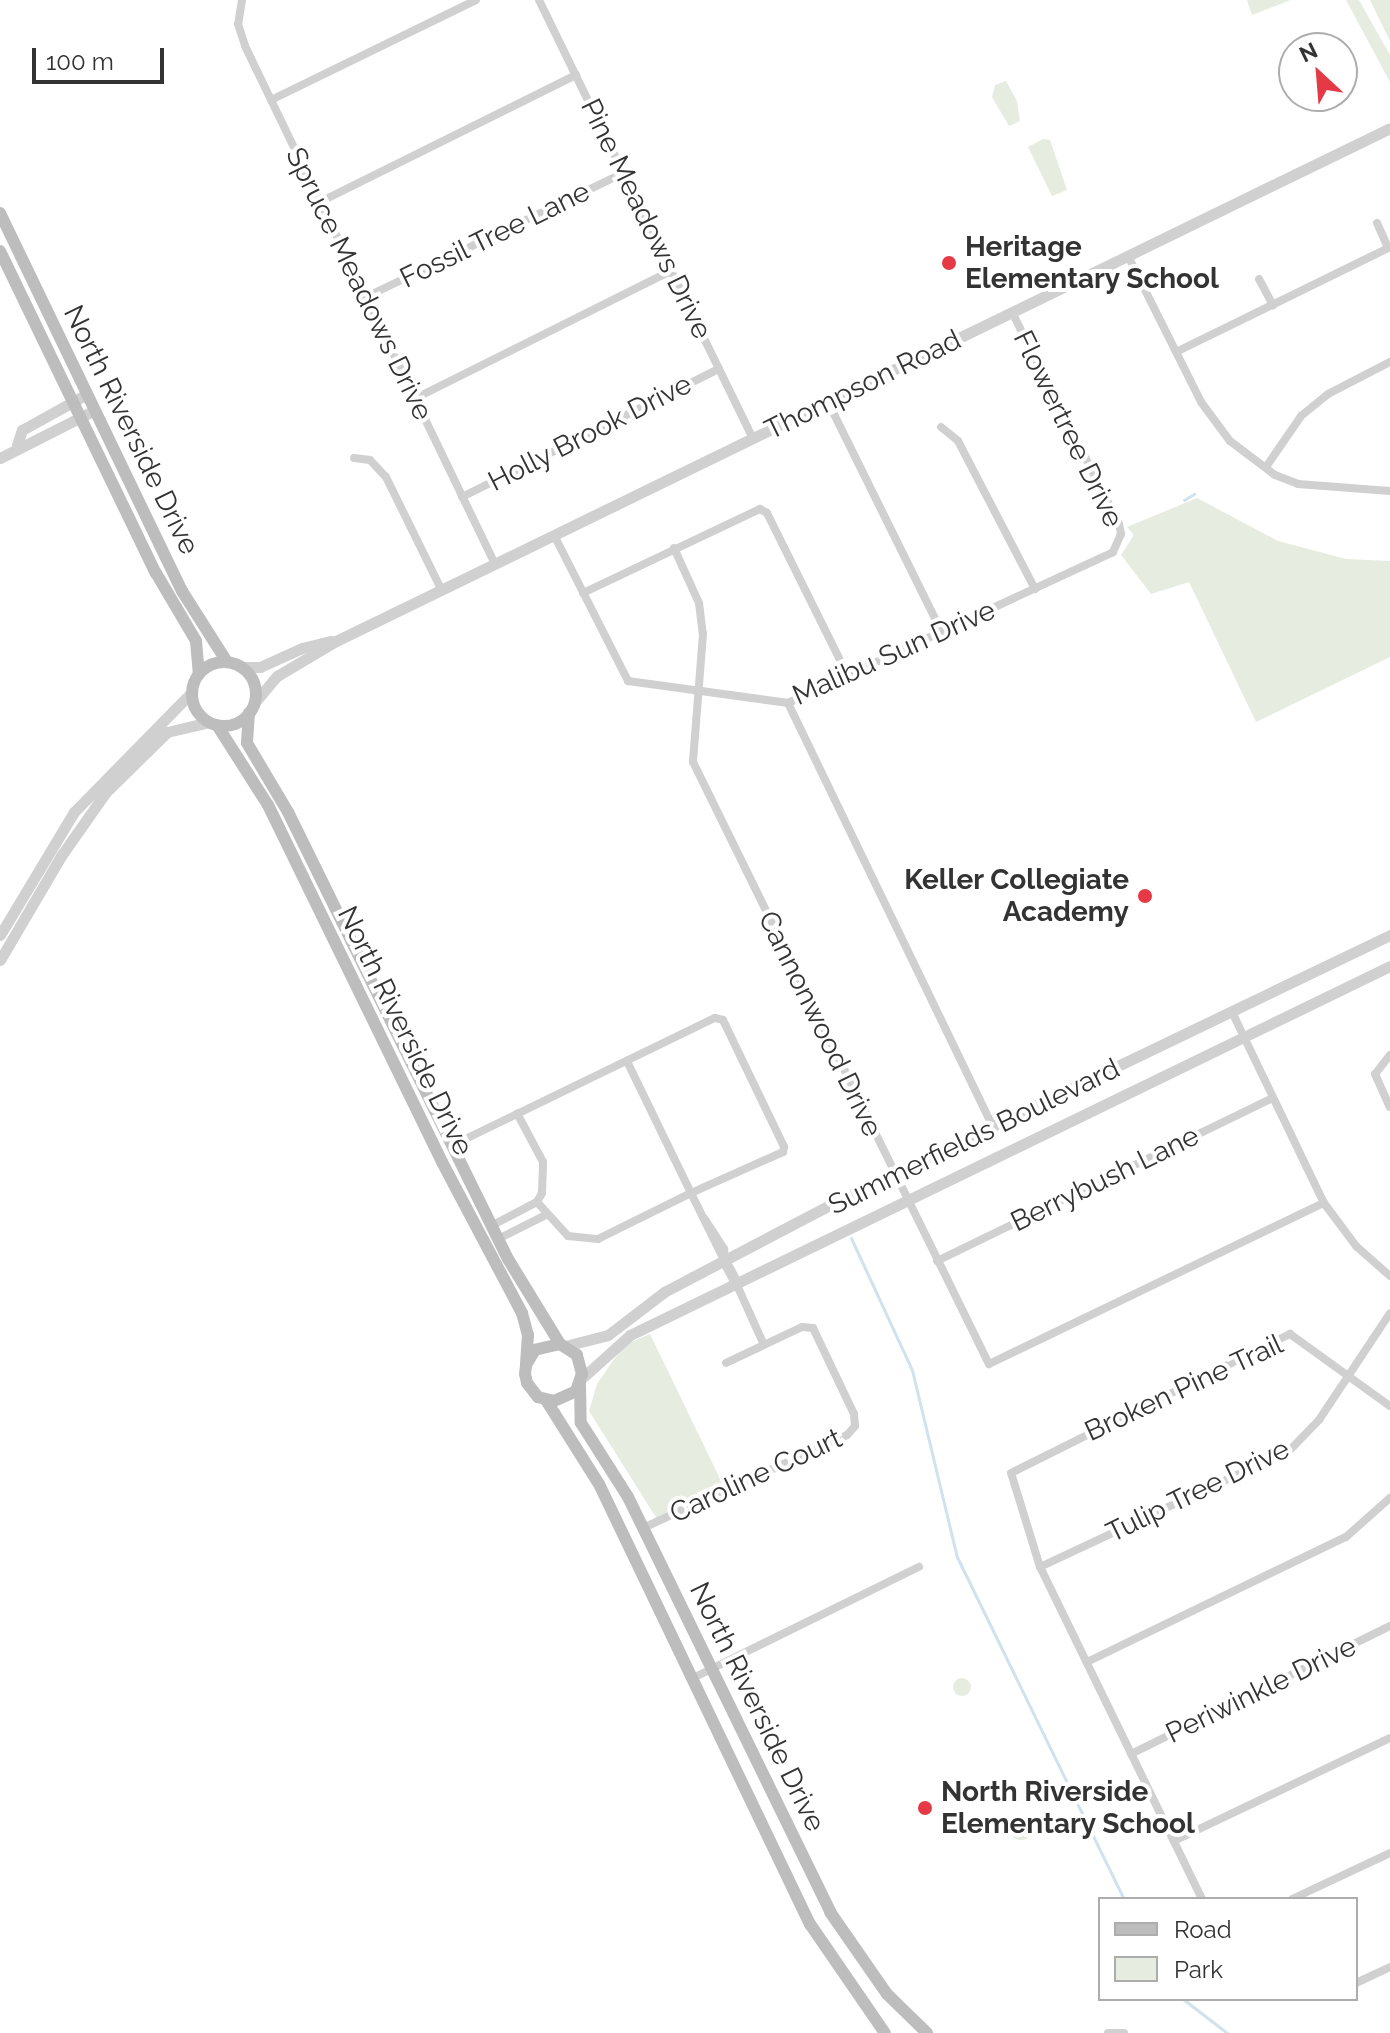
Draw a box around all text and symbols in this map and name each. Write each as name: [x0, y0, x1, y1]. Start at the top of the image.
scale bar: [36, 32, 168, 82]
north arrow: [1278, 32, 1358, 112]
text: N: [1295, 37, 1322, 68]
text: 100 m: [46, 47, 114, 76]
street label: Pine Meadows Drive: [573, 94, 719, 344]
street label: Spruce Meadows Drive: [278, 142, 440, 426]
street label: Fossil Tree Lane: [394, 174, 596, 296]
place label: Heritage Elementary School: [965, 230, 1220, 296]
marker: Heritage Elementary School: [940, 254, 958, 272]
street label: North Riverside Drive: [56, 300, 206, 560]
street label: Thompson Road: [760, 323, 966, 447]
street label: Flowertree Drive: [1006, 325, 1130, 533]
street label: Holly Brook Drive: [482, 367, 698, 499]
street label: Malibu Sun Drive: [787, 593, 1001, 713]
place label: Keller Collegiate Academy: [904, 863, 1129, 929]
marker: Keller Collegiate Academy: [1136, 887, 1154, 905]
street label: North Riverside Drive: [330, 901, 480, 1161]
street label: Cannonwood Drive: [751, 906, 889, 1142]
street label: Summerfields Boulevard: [823, 1052, 1125, 1222]
street label: Berrybush Lane: [1005, 1119, 1205, 1239]
street label: Broken Pine Trail: [1079, 1327, 1289, 1449]
street label: Caroline Court: [665, 1422, 847, 1530]
street label: Tulip Tree Drive: [1101, 1432, 1295, 1550]
street label: North Riverside Drive: [682, 1577, 832, 1837]
street label: Periwinkle Drive: [1160, 1629, 1362, 1751]
place label: North Riverside Elementary School: [941, 1775, 1196, 1841]
marker: North Riverside Elementary School: [916, 1799, 934, 1817]
legend: [1098, 1897, 1358, 2001]
text: Road: [1174, 1915, 1232, 1944]
text: Park: [1174, 1955, 1223, 1984]

